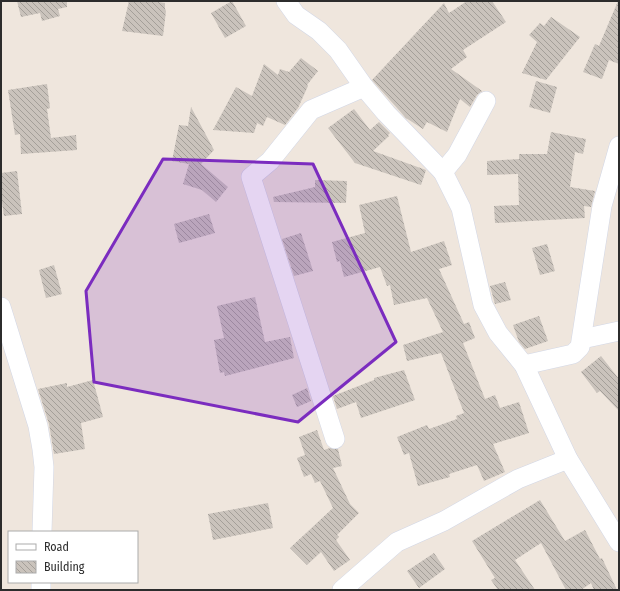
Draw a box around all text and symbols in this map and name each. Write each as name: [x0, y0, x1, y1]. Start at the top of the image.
legend: [8, 531, 138, 583]
text: Road: [44, 540, 69, 554]
text: Building: [44, 560, 85, 574]

